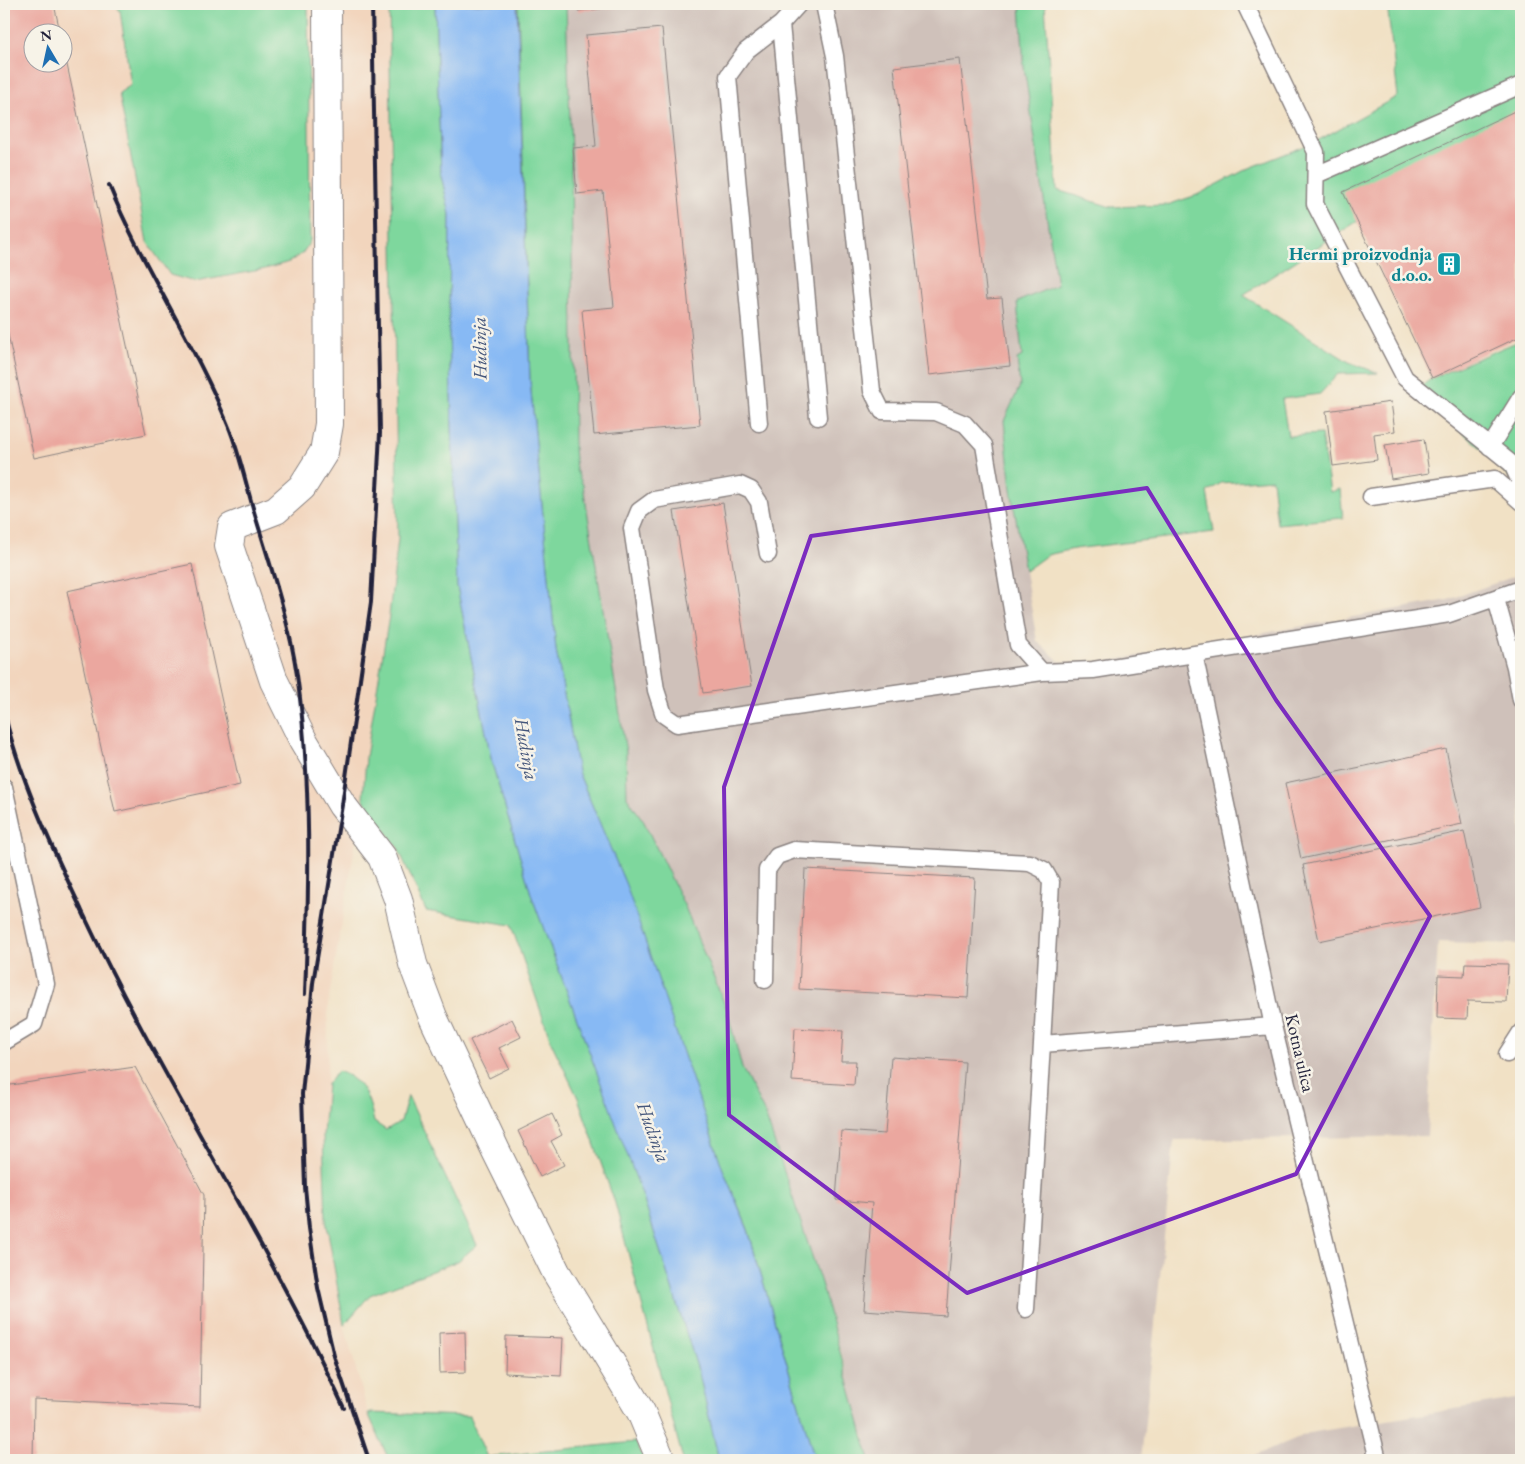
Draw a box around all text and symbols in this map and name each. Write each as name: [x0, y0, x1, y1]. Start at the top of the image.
north arrow: [22, 22, 72, 72]
text: N: [39, 25, 54, 45]
place label: Hermi proizvodnja d.o.o.: [1289, 242, 1432, 286]
building icon: Hermi proizvodnja d.o.o.: [1436, 251, 1462, 277]
water label: Hudinja: [466, 316, 493, 380]
water label: Hudinja: [509, 715, 544, 782]
street label: Kotna ulica: [1280, 1012, 1321, 1095]
water label: Hudinja: [631, 1098, 676, 1166]

